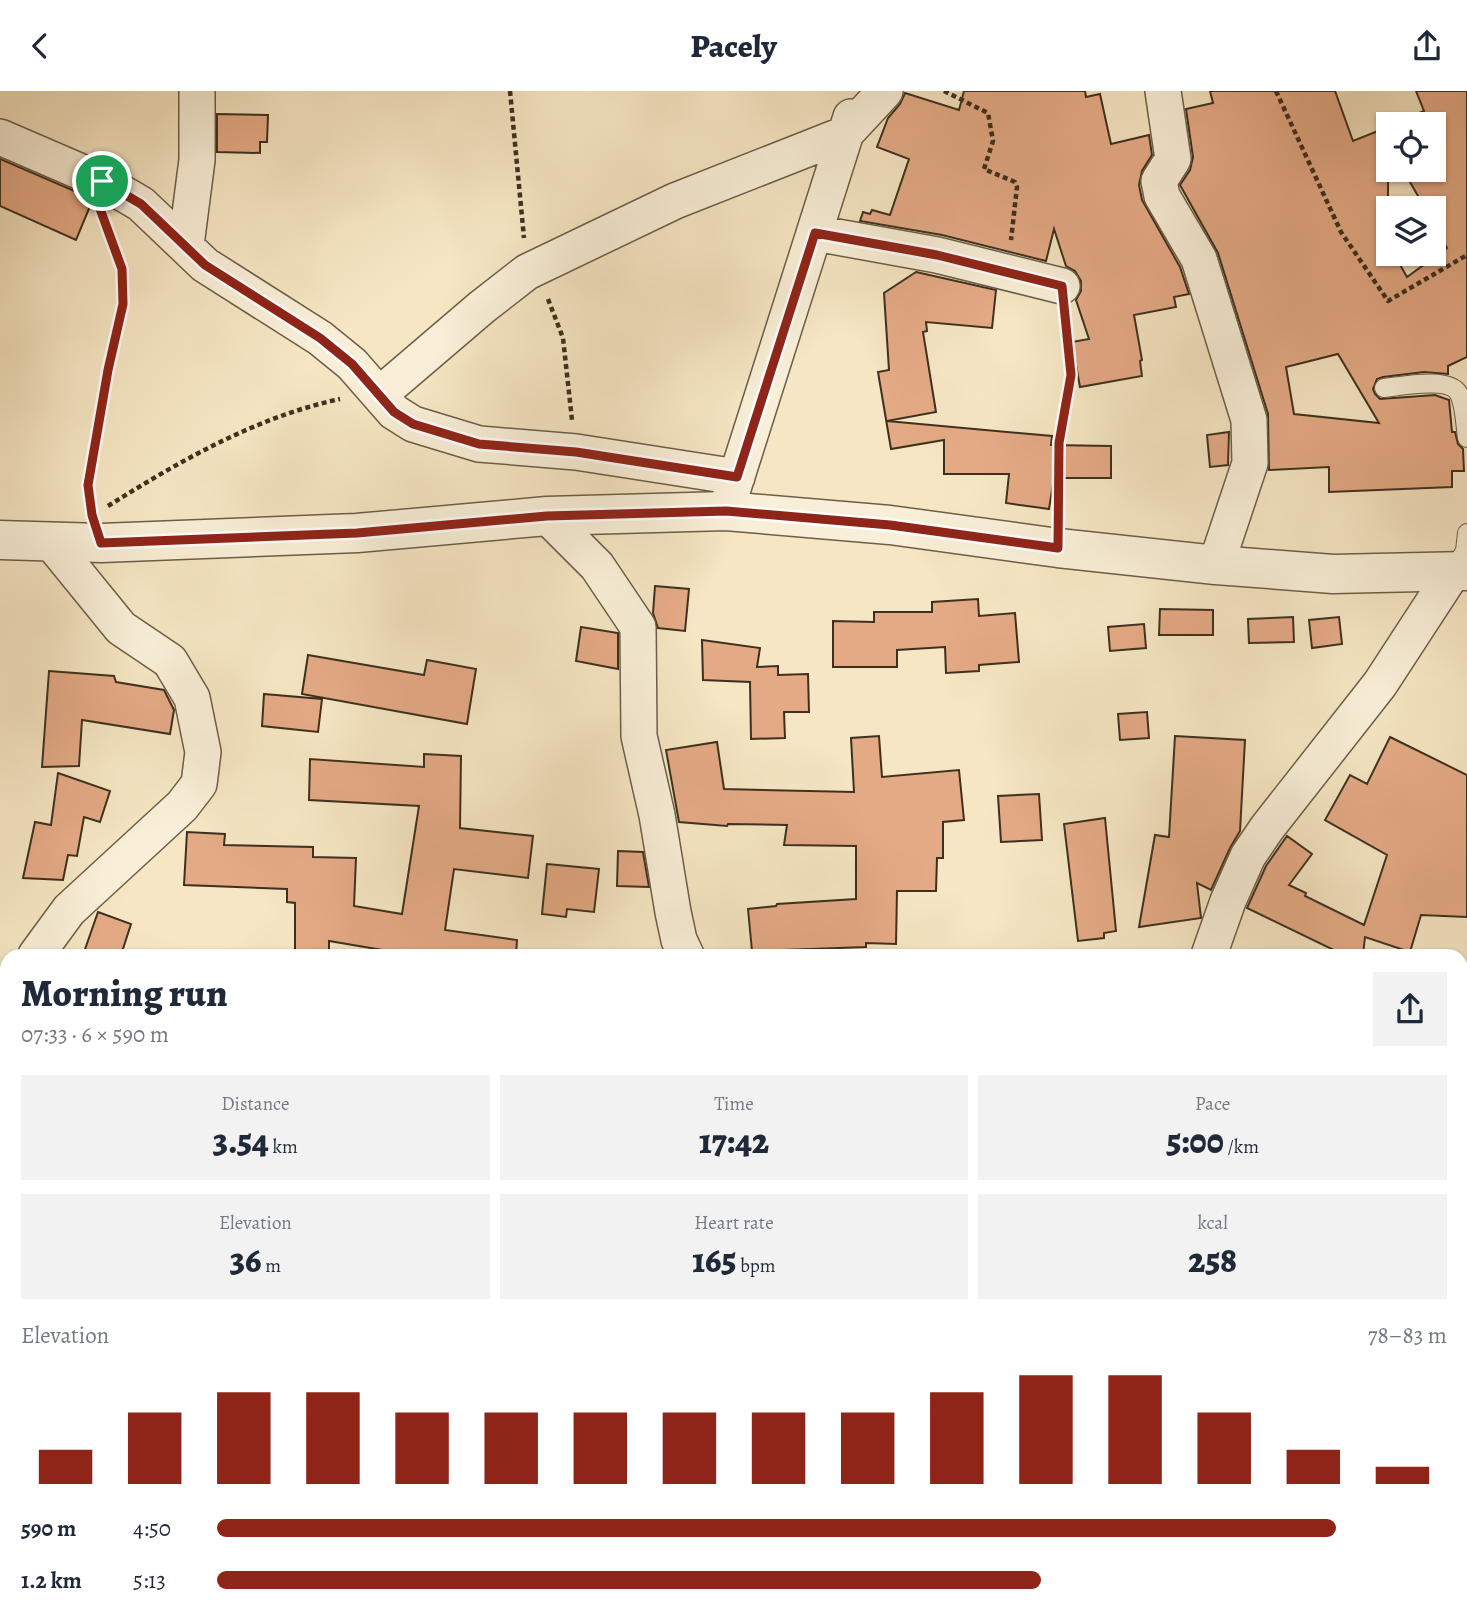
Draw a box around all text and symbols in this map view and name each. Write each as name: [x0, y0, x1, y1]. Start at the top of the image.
text: Pacely: [690, 24, 777, 68]
icon: back: [21, 27, 59, 65]
icon: share: [1408, 27, 1446, 65]
map controls: [1376, 112, 1446, 266]
button: locate: [1376, 112, 1446, 182]
pin: [72, 151, 132, 211]
icon: arrive: [83, 162, 121, 200]
button: layers: [1376, 196, 1446, 266]
text: Morning run: [21, 967, 228, 1019]
button: share: [1373, 972, 1447, 1046]
text: 07:33 · 6 × 590 m: [21, 1019, 169, 1050]
text: Distance: [221, 1091, 289, 1117]
text: Time: [714, 1091, 754, 1117]
text: Pace: [1195, 1091, 1230, 1117]
text: 3.54: [213, 1117, 269, 1165]
text: 17:42: [699, 1117, 769, 1165]
text: 5:00: [1166, 1117, 1224, 1165]
text: km: [269, 1134, 298, 1160]
text: /km: [1224, 1134, 1259, 1160]
text: Elevation: [219, 1210, 292, 1236]
text: Heart rate: [694, 1210, 774, 1236]
text: kcal: [1197, 1210, 1228, 1236]
text: 36: [230, 1236, 261, 1284]
text: 165: [692, 1236, 736, 1284]
text: 258: [1188, 1236, 1237, 1284]
text: m: [261, 1253, 281, 1279]
text: bpm: [736, 1253, 776, 1279]
text: Elevation: [21, 1320, 109, 1351]
text: 78–83 m: [1368, 1320, 1447, 1351]
text: 590 m: [21, 1513, 76, 1544]
text: 4:50: [133, 1513, 171, 1544]
text: 1.2 km: [21, 1565, 82, 1596]
text: 5:13: [133, 1565, 166, 1596]

